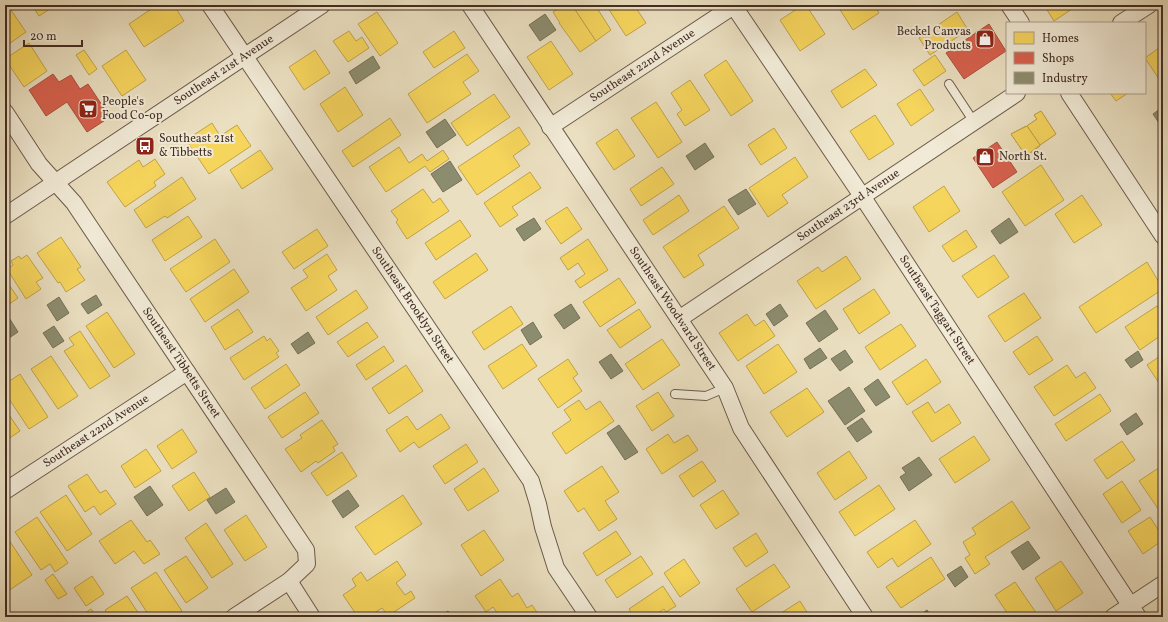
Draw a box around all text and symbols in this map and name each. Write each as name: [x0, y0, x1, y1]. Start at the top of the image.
scale bar: [24, 22, 82, 48]
legend: [1006, 22, 1146, 94]
place label: Beckel Canvas Products: [897, 24, 971, 54]
street label: Southeast 22nd Avenue: [587, 25, 699, 106]
shop icon: Beckel Canvas Products: [974, 28, 996, 50]
text: 20 m: [30, 29, 57, 45]
street label: Southeast 21st Avenue: [171, 31, 277, 109]
text: Homes: [1042, 31, 1079, 47]
text: Shops: [1042, 51, 1074, 67]
text: Industry: [1042, 71, 1088, 87]
place label: People's Food Co-op: [102, 94, 163, 124]
supermarket icon: People's Food Co-op: [77, 98, 99, 120]
place label: Southeast 21st & Tibbetts: [159, 131, 234, 161]
bus stop icon: Southeast 21st & Tibbetts: [134, 135, 156, 157]
shop icon: North St.: [974, 146, 996, 168]
place label: North St.: [999, 149, 1047, 165]
street label: Southeast 23rd Avenue: [794, 165, 903, 246]
street label: Southeast Brooklyn Street: [367, 244, 457, 367]
street label: Southeast Woodward Street: [625, 244, 719, 374]
street label: Southeast Taggart Street: [895, 252, 979, 368]
street label: Southeast Tibbetts Street: [138, 304, 224, 422]
street label: Southeast 22nd Avenue: [40, 391, 152, 472]

